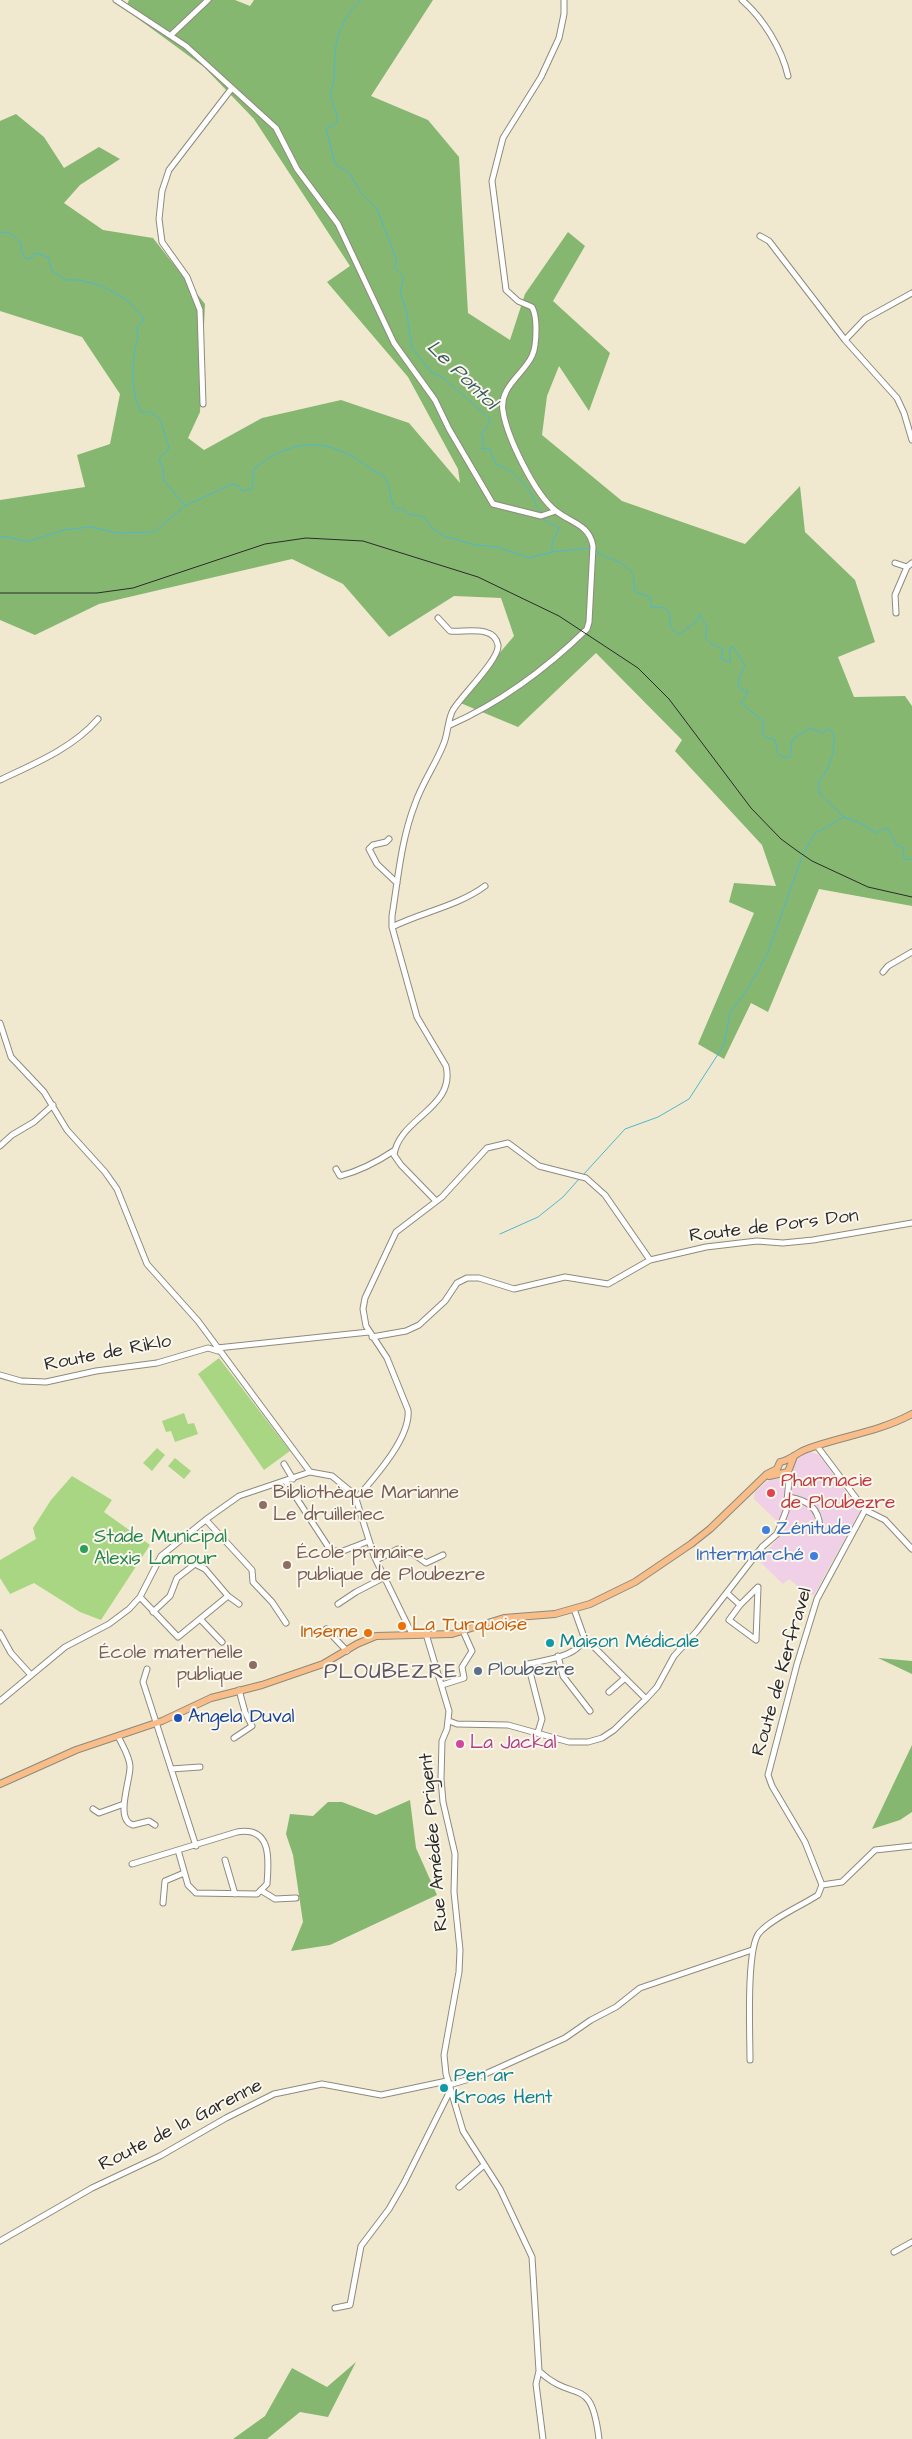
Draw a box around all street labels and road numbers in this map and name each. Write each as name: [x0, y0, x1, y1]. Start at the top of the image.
street label: Route de Pors Don: [688, 1205, 860, 1249]
street label: Route de Riklo: [43, 1331, 173, 1377]
street label: Route de Kerfravel: [748, 1585, 818, 1759]
street label: Rue Amédée Prigent: [416, 1752, 454, 1932]
street label: Route de la Garenne: [96, 2075, 266, 2177]

